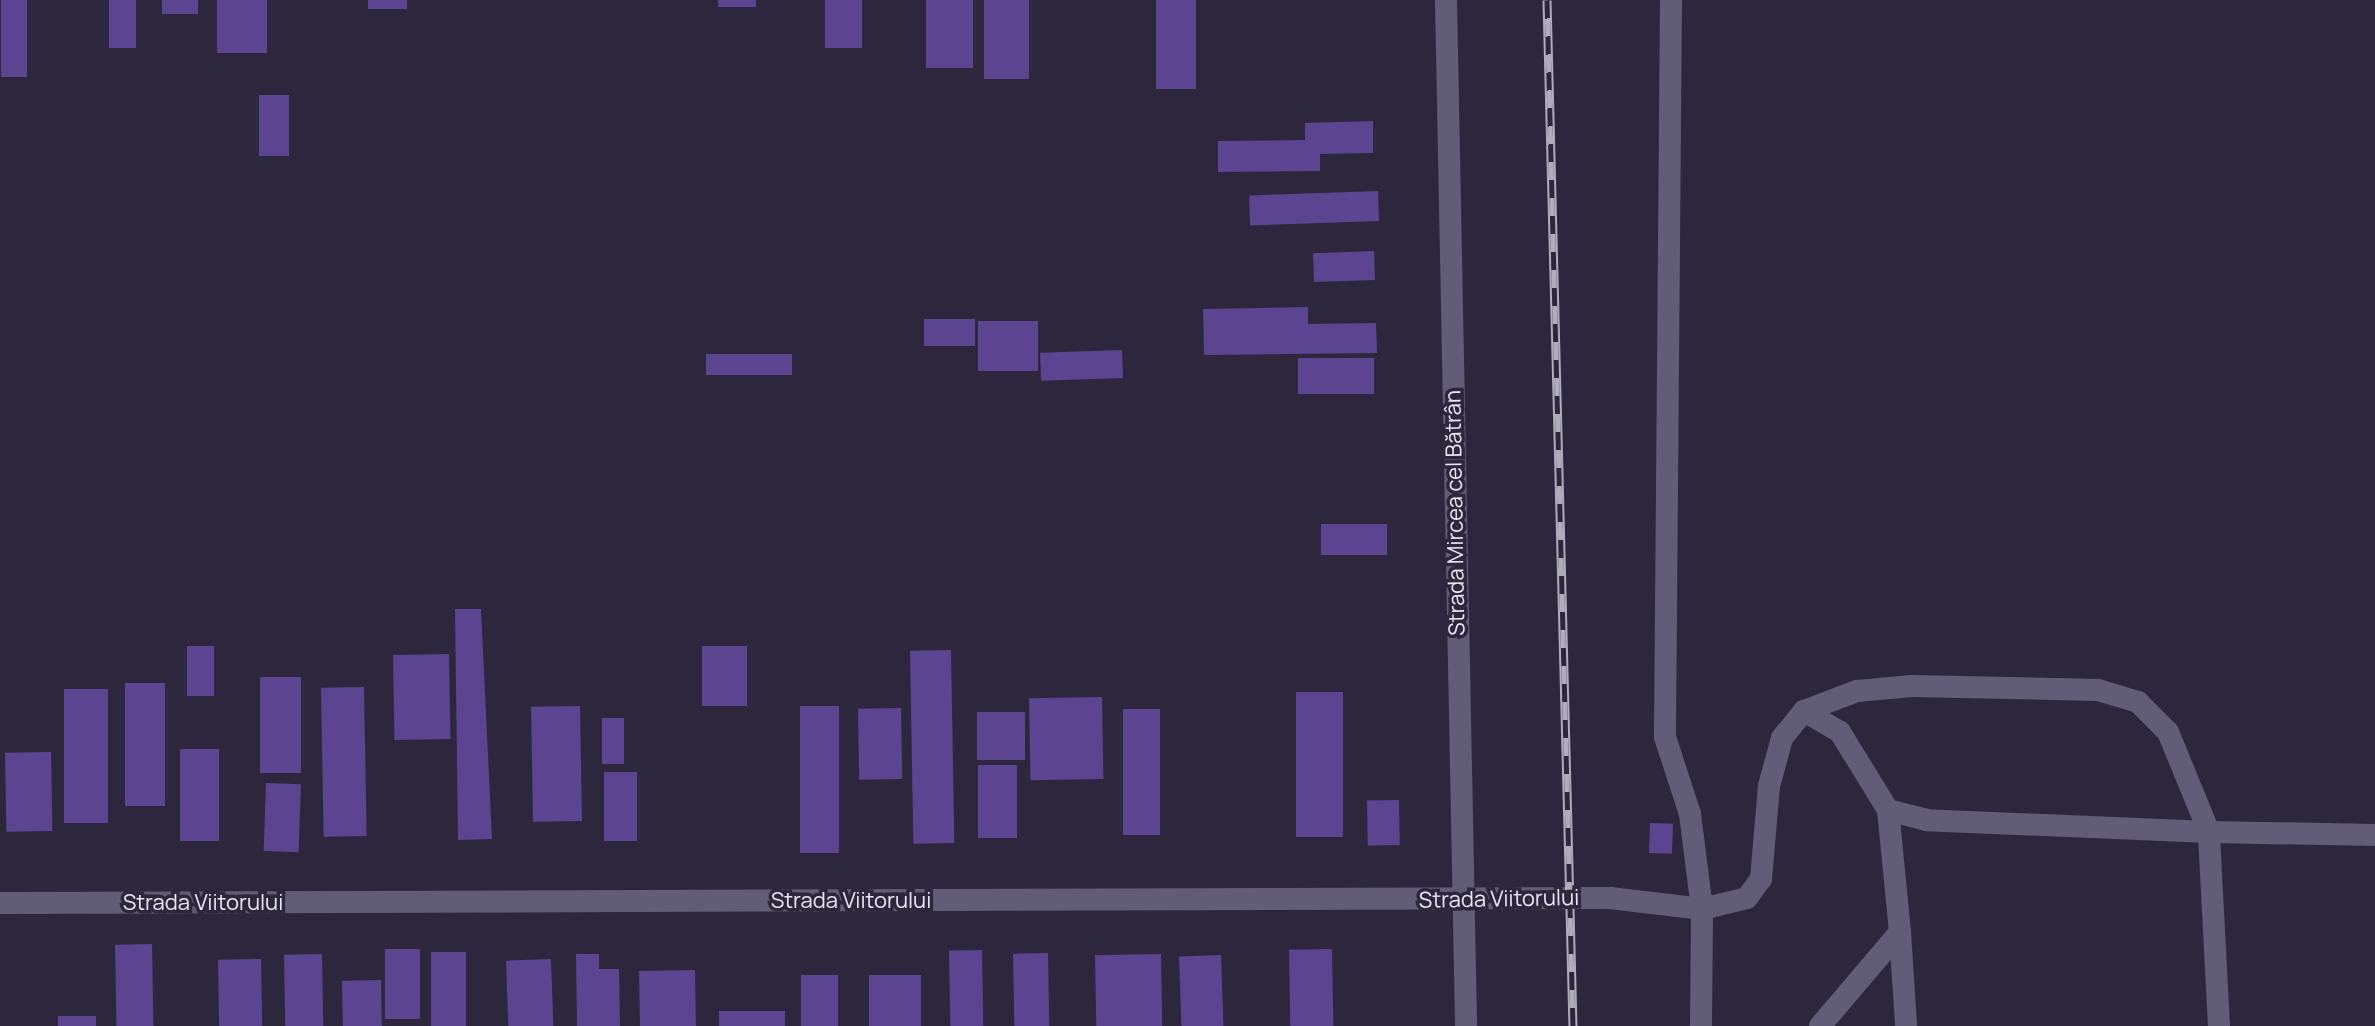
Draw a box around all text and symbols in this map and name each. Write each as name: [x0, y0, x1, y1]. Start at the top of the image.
street label: Strada Mircea cel Bătrân: [1440, 390, 1470, 636]
street label: Strada Viitorului: [1418, 884, 1580, 914]
street label: Strada Viitorului: [771, 888, 931, 914]
street label: Strada Viitorului: [123, 890, 283, 916]

